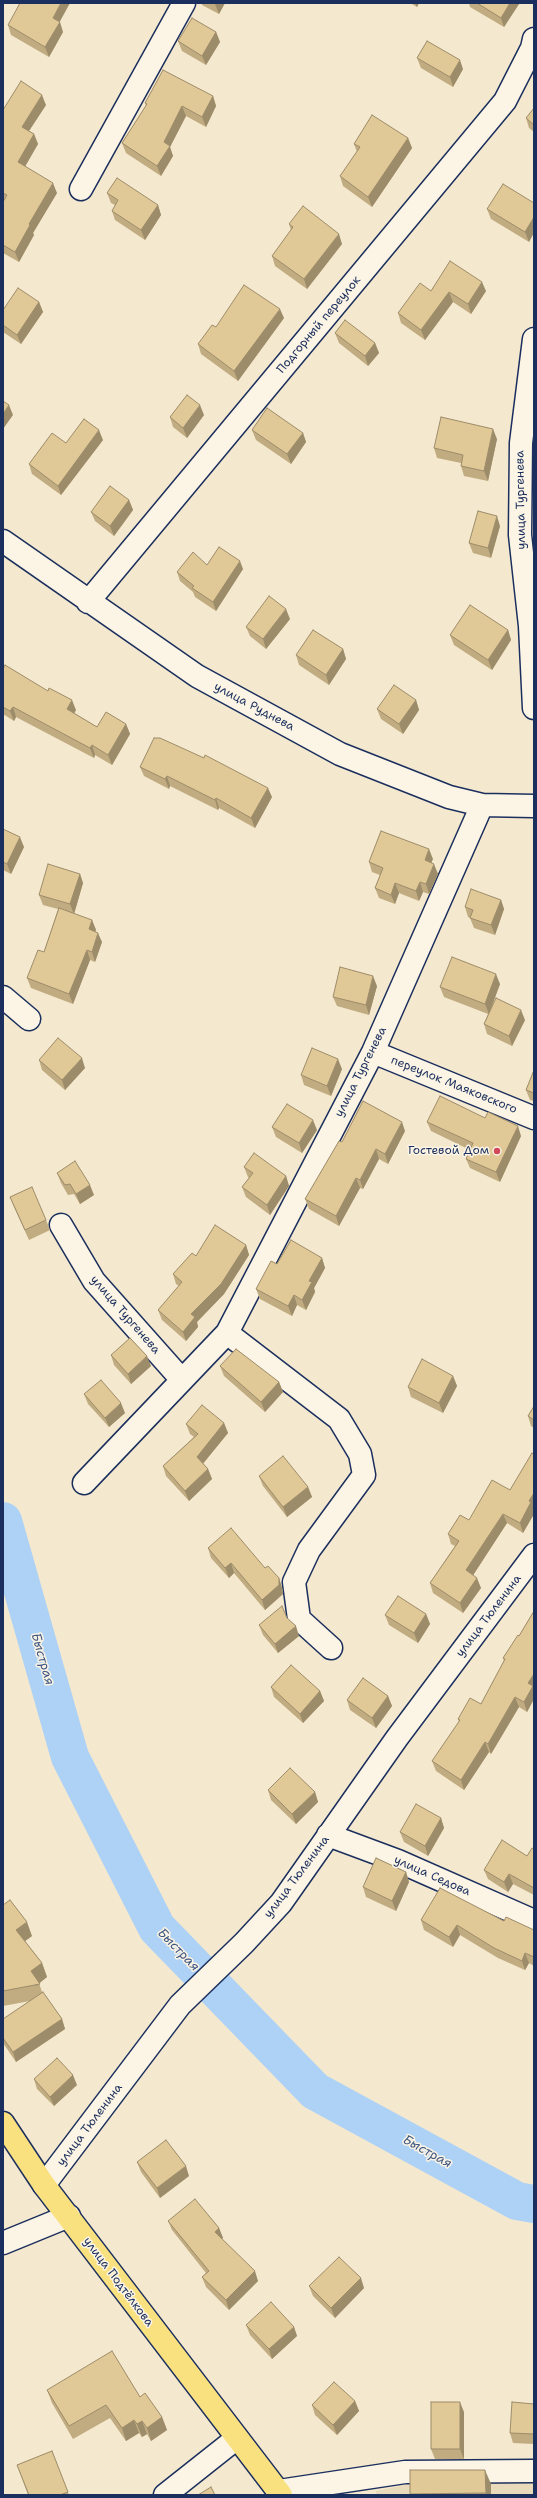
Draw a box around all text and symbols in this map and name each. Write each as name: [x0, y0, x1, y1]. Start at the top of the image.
street label: Подгорный переулок: [274, 273, 364, 377]
street label: улица Тургенева: [513, 450, 529, 550]
street label: улица Руднева: [211, 680, 297, 734]
street label: улица Тургенева: [332, 1025, 390, 1119]
street label: переулок Маяковского: [389, 1053, 519, 1117]
place label: Гостевой Дом: [408, 1144, 489, 1158]
marker: Гостевой Дом: [492, 1146, 502, 1156]
street label: улица Тургенева: [87, 1273, 163, 1357]
street label: улица Тюленина: [453, 1572, 525, 1660]
water label: Быстрая: [27, 1631, 57, 1687]
street label: улица Тюленина: [261, 1833, 333, 1921]
street label: улица Седова: [392, 1853, 472, 1899]
water label: Быстрая: [154, 1925, 202, 1975]
street label: улица Тюленина: [54, 2081, 126, 2169]
water label: Быстрая: [400, 2132, 454, 2172]
street label: улица Подтёлкова: [80, 2234, 156, 2330]

